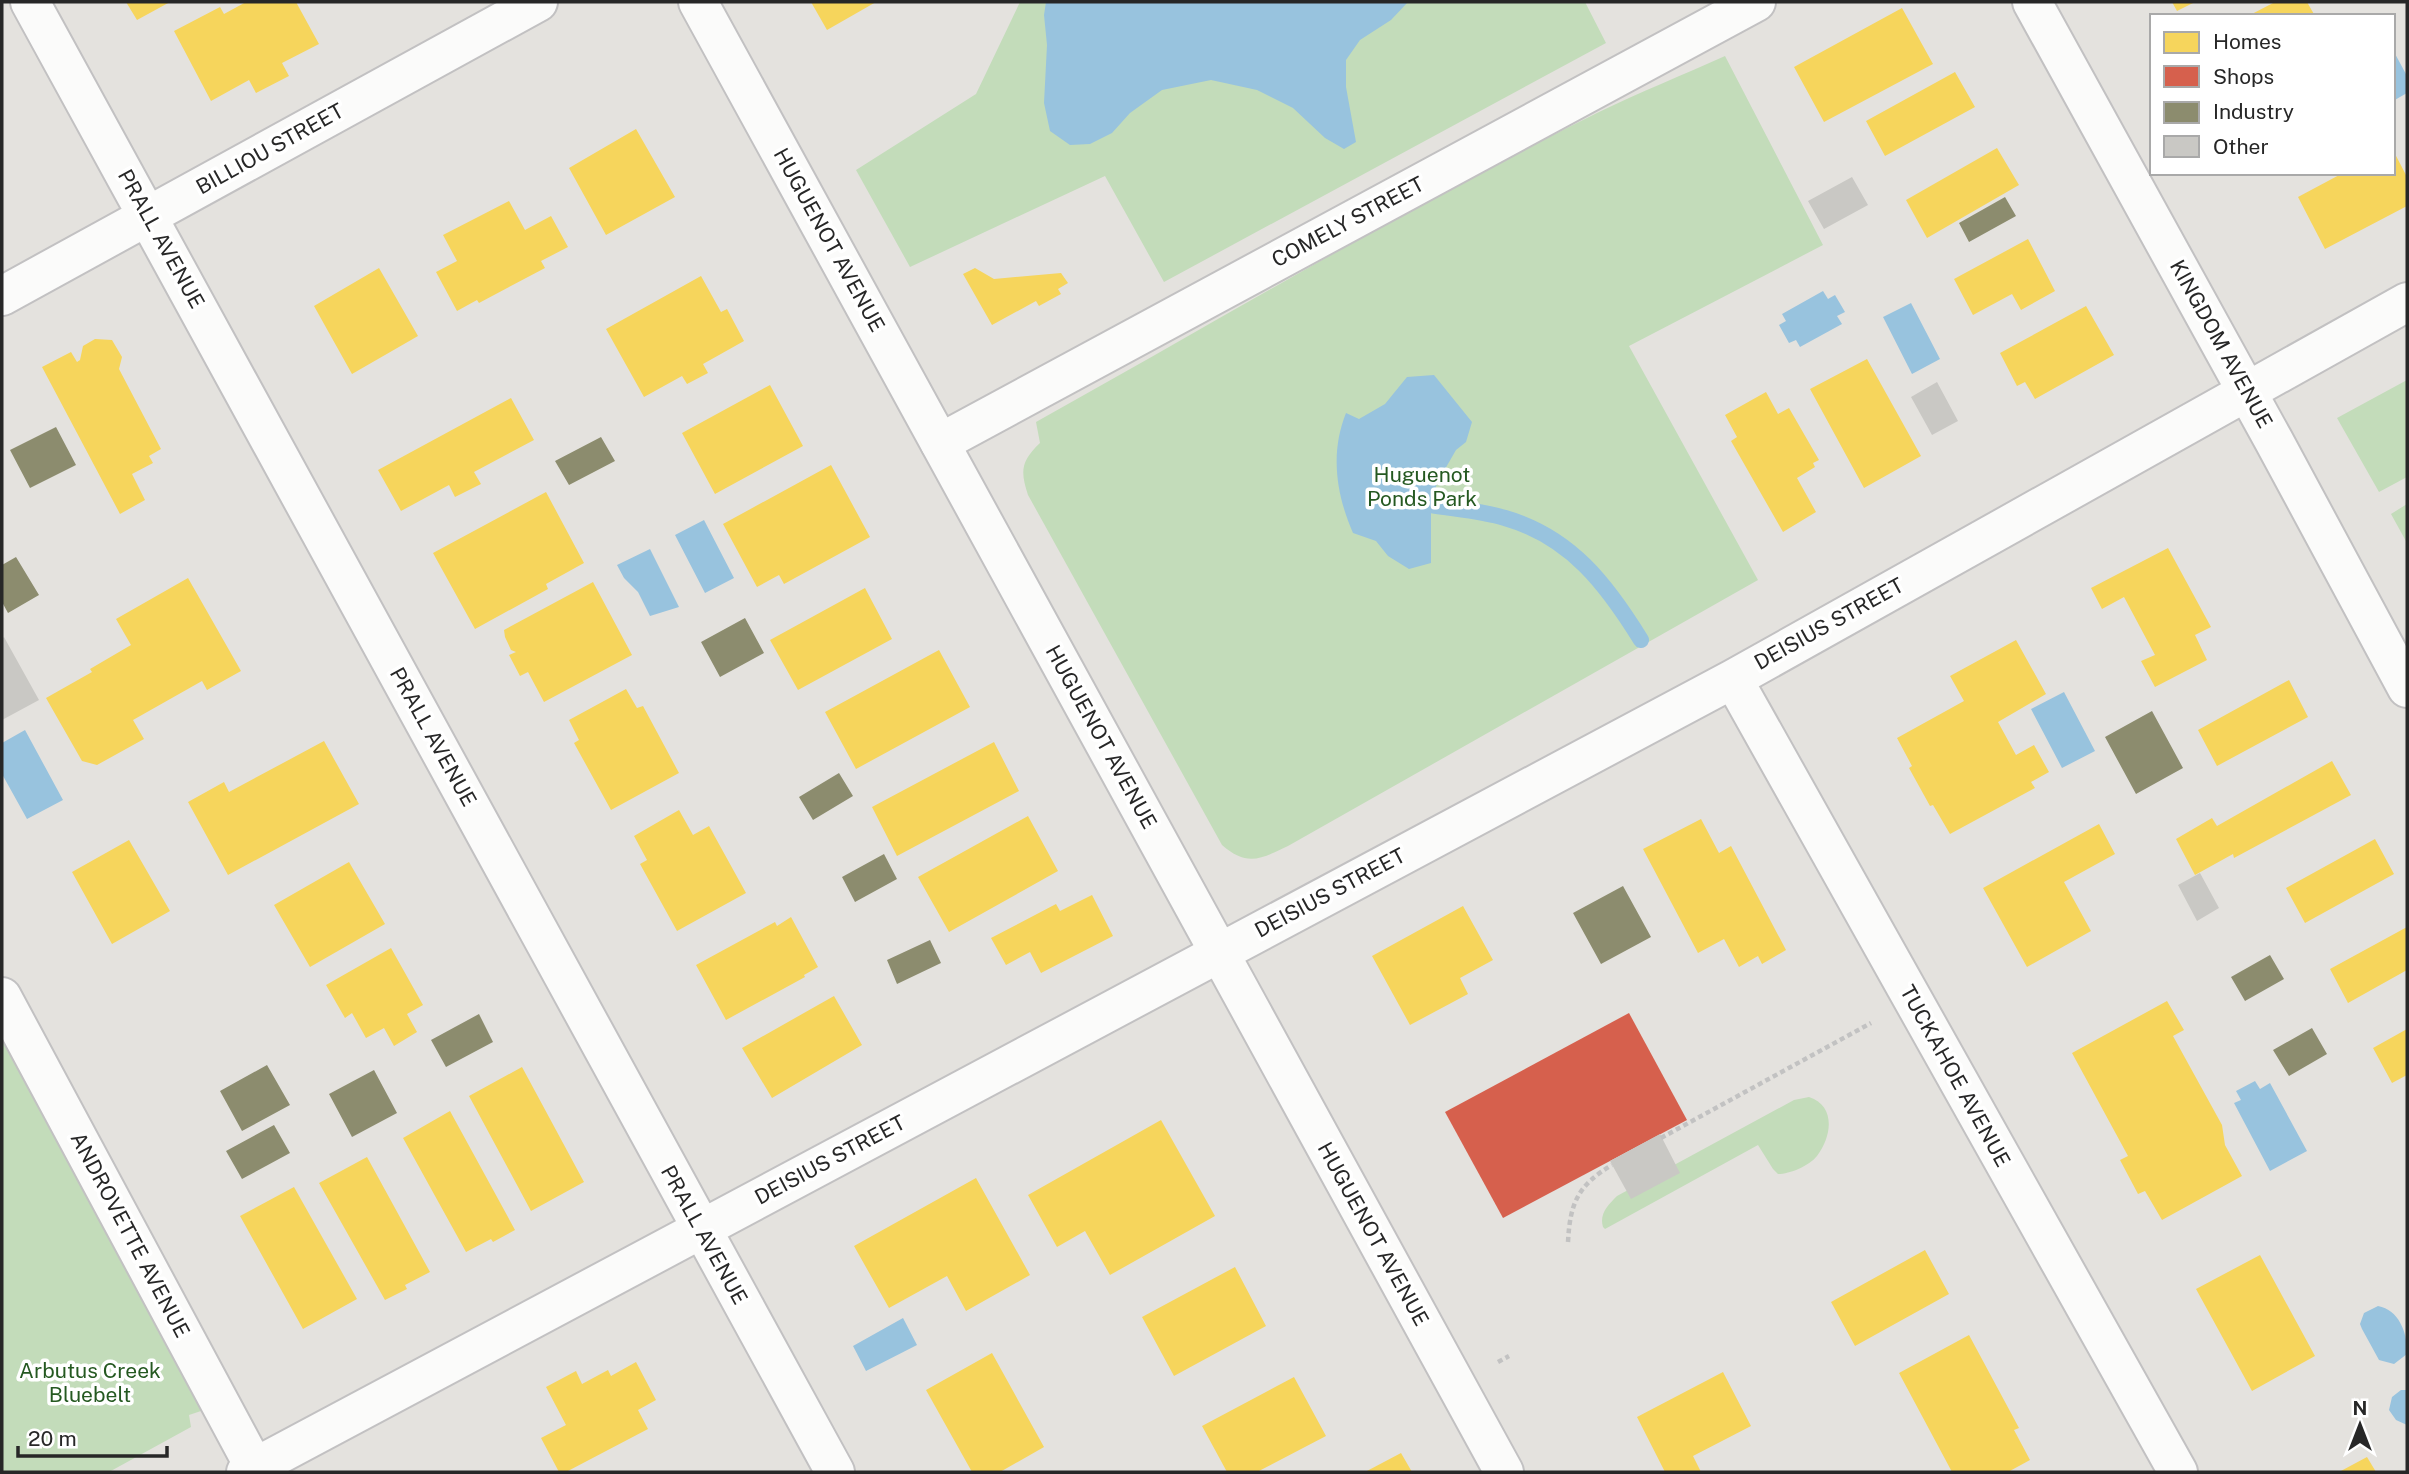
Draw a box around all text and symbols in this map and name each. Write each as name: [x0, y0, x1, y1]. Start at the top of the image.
legend: [2150, 14, 2395, 175]
text: Homes: [2213, 29, 2281, 54]
text: Shops: [2213, 64, 2274, 89]
street label: BILLIOU STREET: [192, 98, 348, 199]
text: Industry: [2213, 99, 2294, 124]
text: Other: [2213, 134, 2269, 159]
street label: HUGUENOT AVENUE: [769, 143, 890, 336]
street label: PRALL AVENUE: [113, 165, 210, 313]
street label: COMELY STREET: [1267, 171, 1428, 272]
street label: KINGDOM AVENUE: [2165, 255, 2278, 432]
park label: Huguenot Ponds Park: [1367, 462, 1477, 511]
street label: DEISIUS STREET: [1750, 572, 1908, 675]
street label: HUGUENOT AVENUE: [1041, 640, 1162, 833]
street label: PRALL AVENUE: [385, 663, 482, 811]
street label: DEISIUS STREET: [1250, 842, 1409, 943]
street label: TUCKAHOE AVENUE: [1895, 980, 2016, 1171]
street label: DEISIUS STREET: [750, 1109, 909, 1210]
street label: ANDROVETTE AVENUE: [66, 1128, 195, 1342]
street label: HUGUENOT AVENUE: [1313, 1137, 1434, 1330]
street label: PRALL AVENUE: [656, 1161, 753, 1309]
park label: Arbutus Creek Bluebelt: [19, 1358, 161, 1407]
north arrow: [2325, 1390, 2395, 1460]
text: N: [2353, 1397, 2367, 1419]
scale bar: [18, 1414, 166, 1458]
text: 20 m: [28, 1426, 77, 1451]

